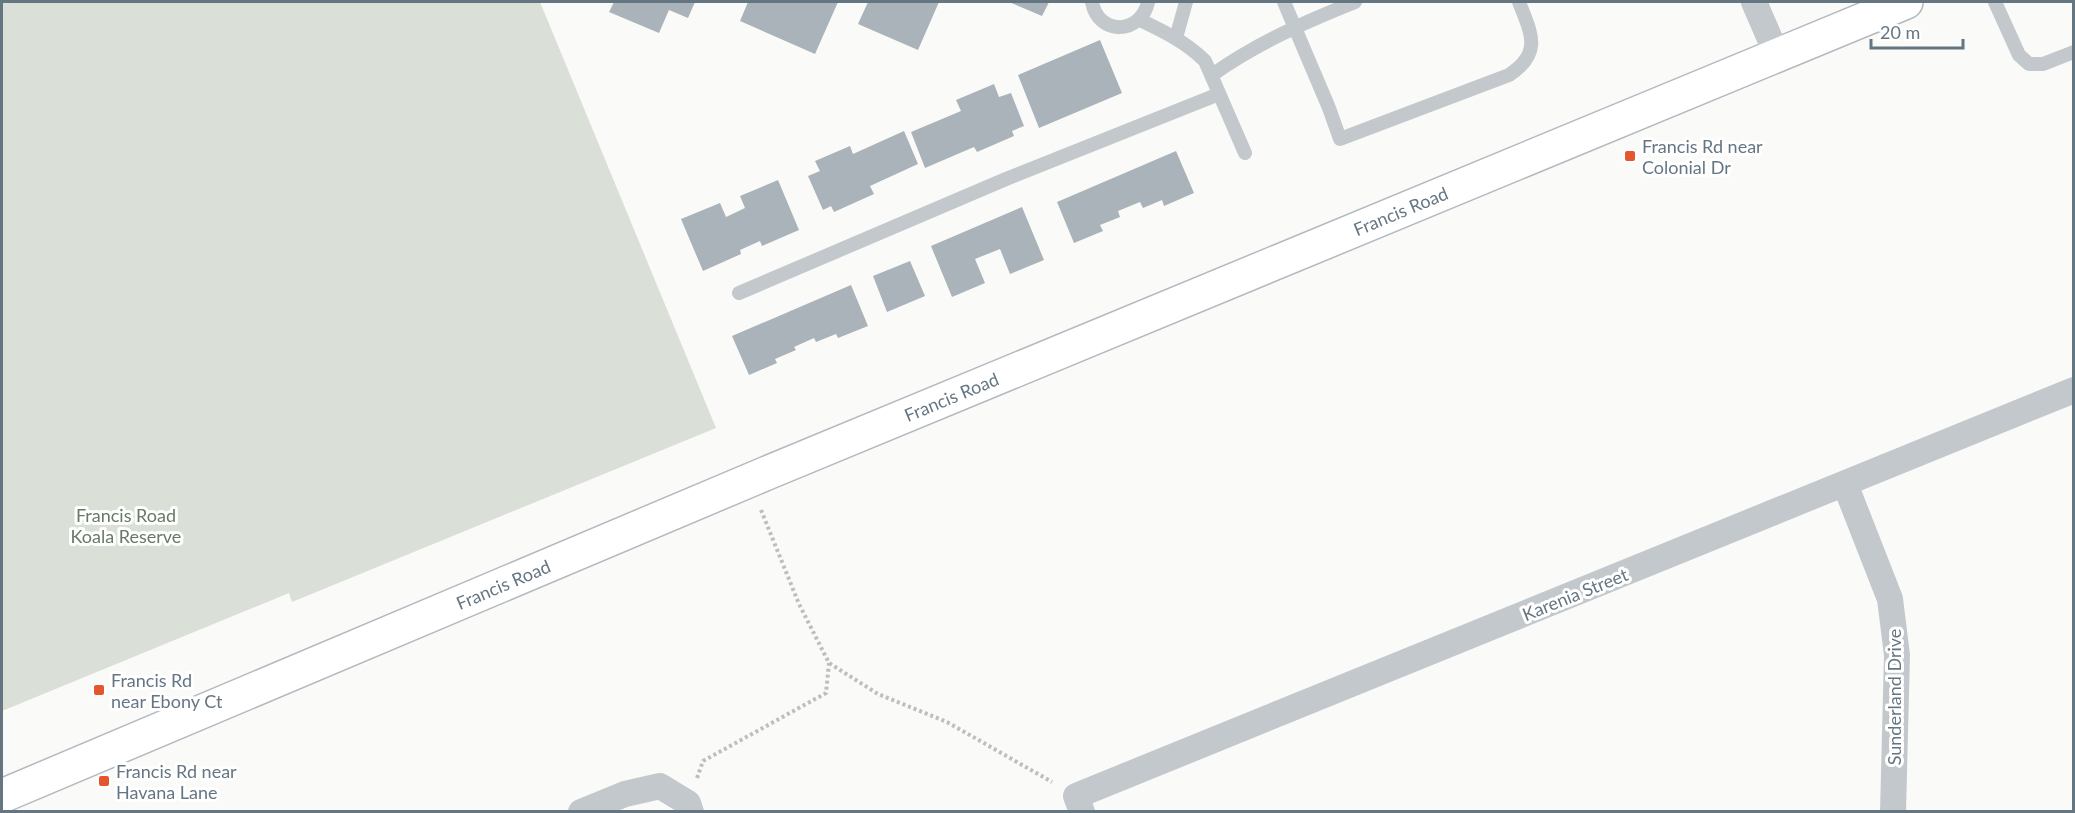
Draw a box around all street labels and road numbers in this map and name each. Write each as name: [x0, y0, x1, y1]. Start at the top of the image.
street label: Francis Road: [1350, 182, 1451, 240]
street label: Francis Road: [901, 367, 1002, 426]
street label: Francis Road: [453, 555, 554, 614]
street label: Karenia Street: [1519, 563, 1631, 625]
street label: Sunderland Drive: [1883, 629, 1905, 765]

